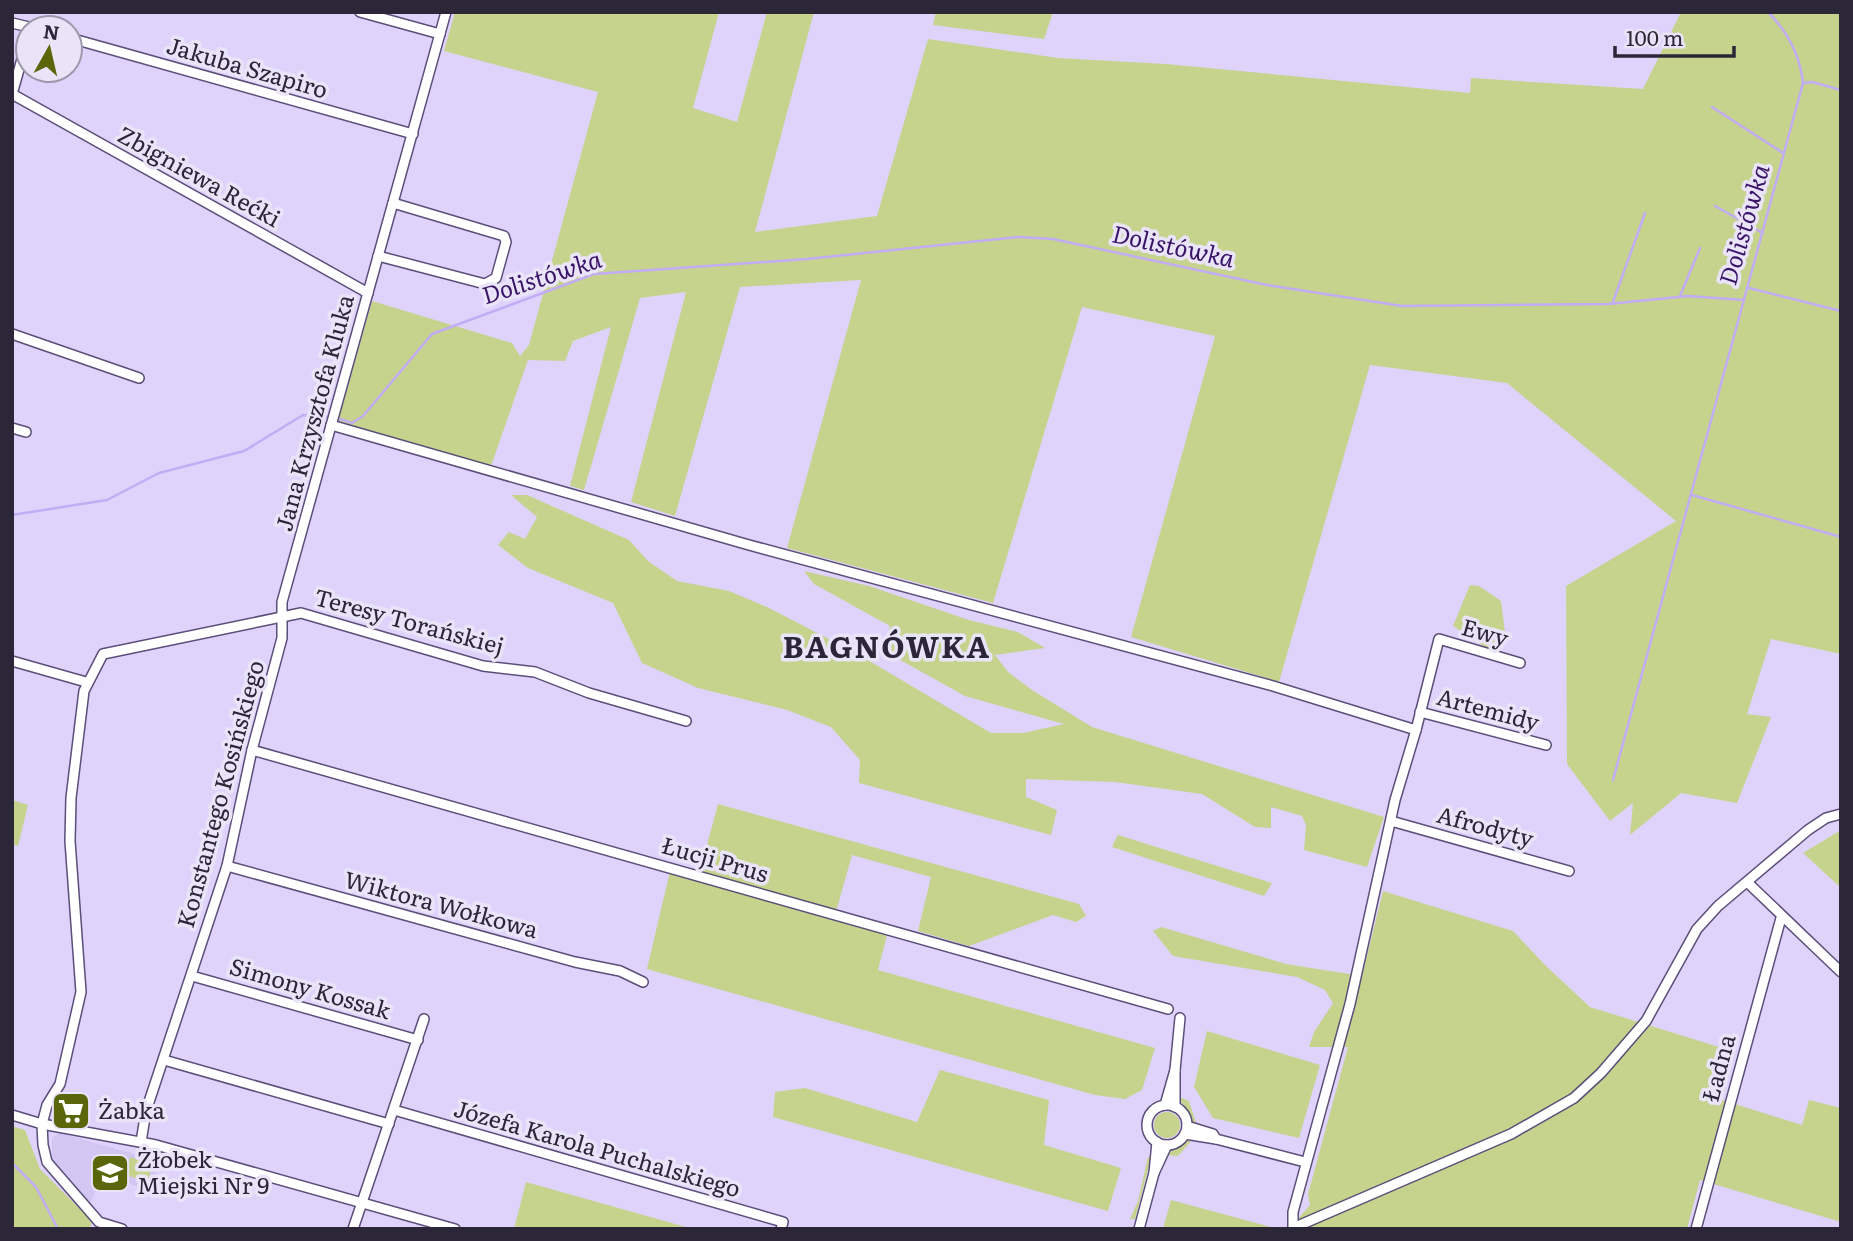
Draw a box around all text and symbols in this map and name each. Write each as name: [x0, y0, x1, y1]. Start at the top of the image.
north arrow: [14, 14, 84, 84]
scale bar: [1615, 14, 1734, 58]
text: N: [42, 16, 61, 46]
text: 100 m: [1626, 21, 1683, 52]
street label: Jakuba Szapiro: [163, 27, 332, 105]
street label: Zbigniewa Rećki: [112, 116, 288, 234]
water label: Dolistówka: [1709, 160, 1777, 289]
water label: Dolistówka: [1109, 215, 1238, 275]
water label: Dolistówka: [477, 240, 606, 311]
street label: Jana Krzysztofa Kluka: [265, 290, 361, 535]
street label: Teresy Torańskiej: [311, 578, 508, 662]
street label: Ewy: [1458, 608, 1514, 654]
district label: BAGNÓWKA: [783, 623, 991, 667]
street label: Konstantego Kosińskiego: [167, 656, 271, 931]
street label: Artemidy: [1434, 678, 1544, 738]
street label: Afrodyty: [1433, 796, 1538, 854]
street label: Łucji Prus: [658, 827, 773, 889]
street label: Wiktora Wołkowa: [341, 861, 543, 945]
street label: Simony Kossak: [226, 948, 396, 1027]
street label: Ładna: [1692, 1029, 1743, 1105]
supermarket icon: Żabka: [50, 1090, 92, 1132]
street label: Józefa Karola Puchalskiego: [450, 1090, 745, 1204]
place label: Żabka: [98, 1092, 165, 1126]
place label: Żłobek Miejski Nr 9: [137, 1141, 269, 1201]
school or university icon: Żłobek Miejski Nr 9: [89, 1152, 131, 1194]

